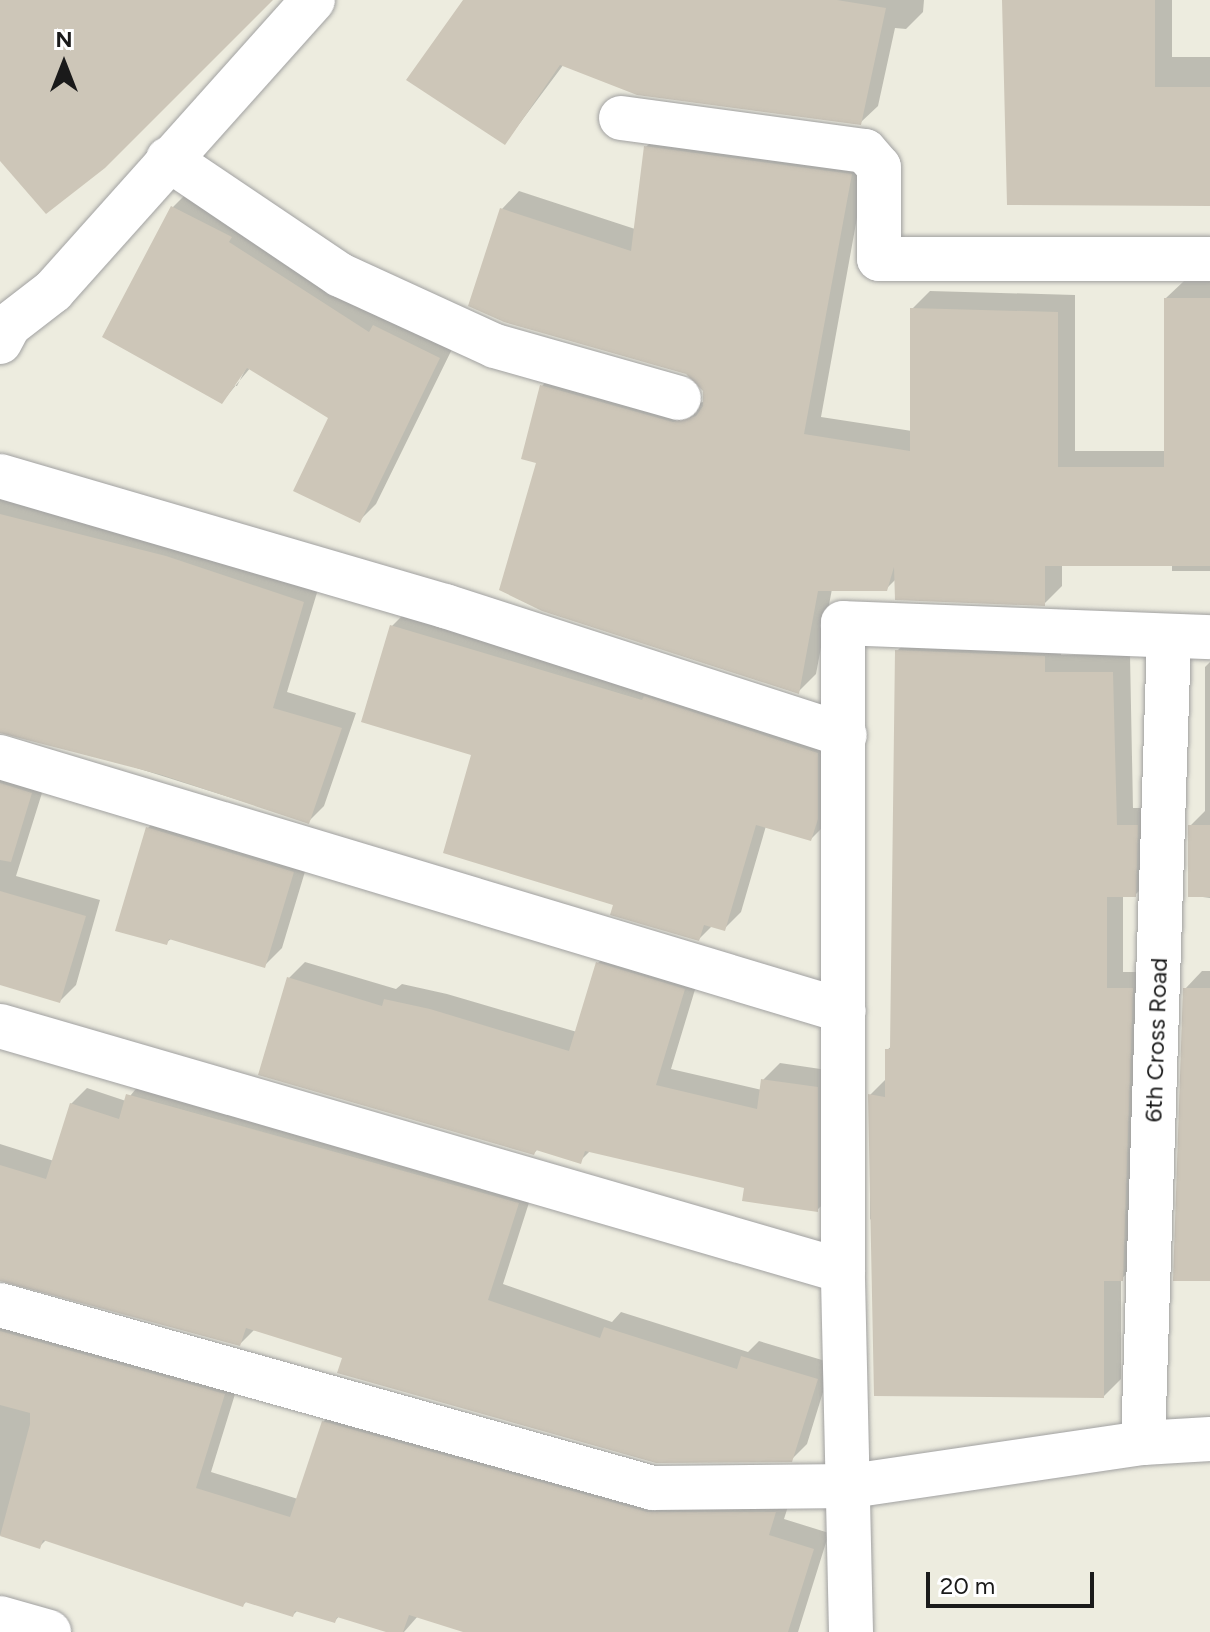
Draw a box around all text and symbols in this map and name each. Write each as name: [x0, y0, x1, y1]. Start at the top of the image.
north arrow: [24, 24, 104, 104]
text: N: [55, 26, 73, 53]
street label: 6th Cross Road: [1139, 957, 1173, 1123]
scale bar: [930, 1556, 1098, 1606]
text: 20 m: [940, 1571, 995, 1600]

